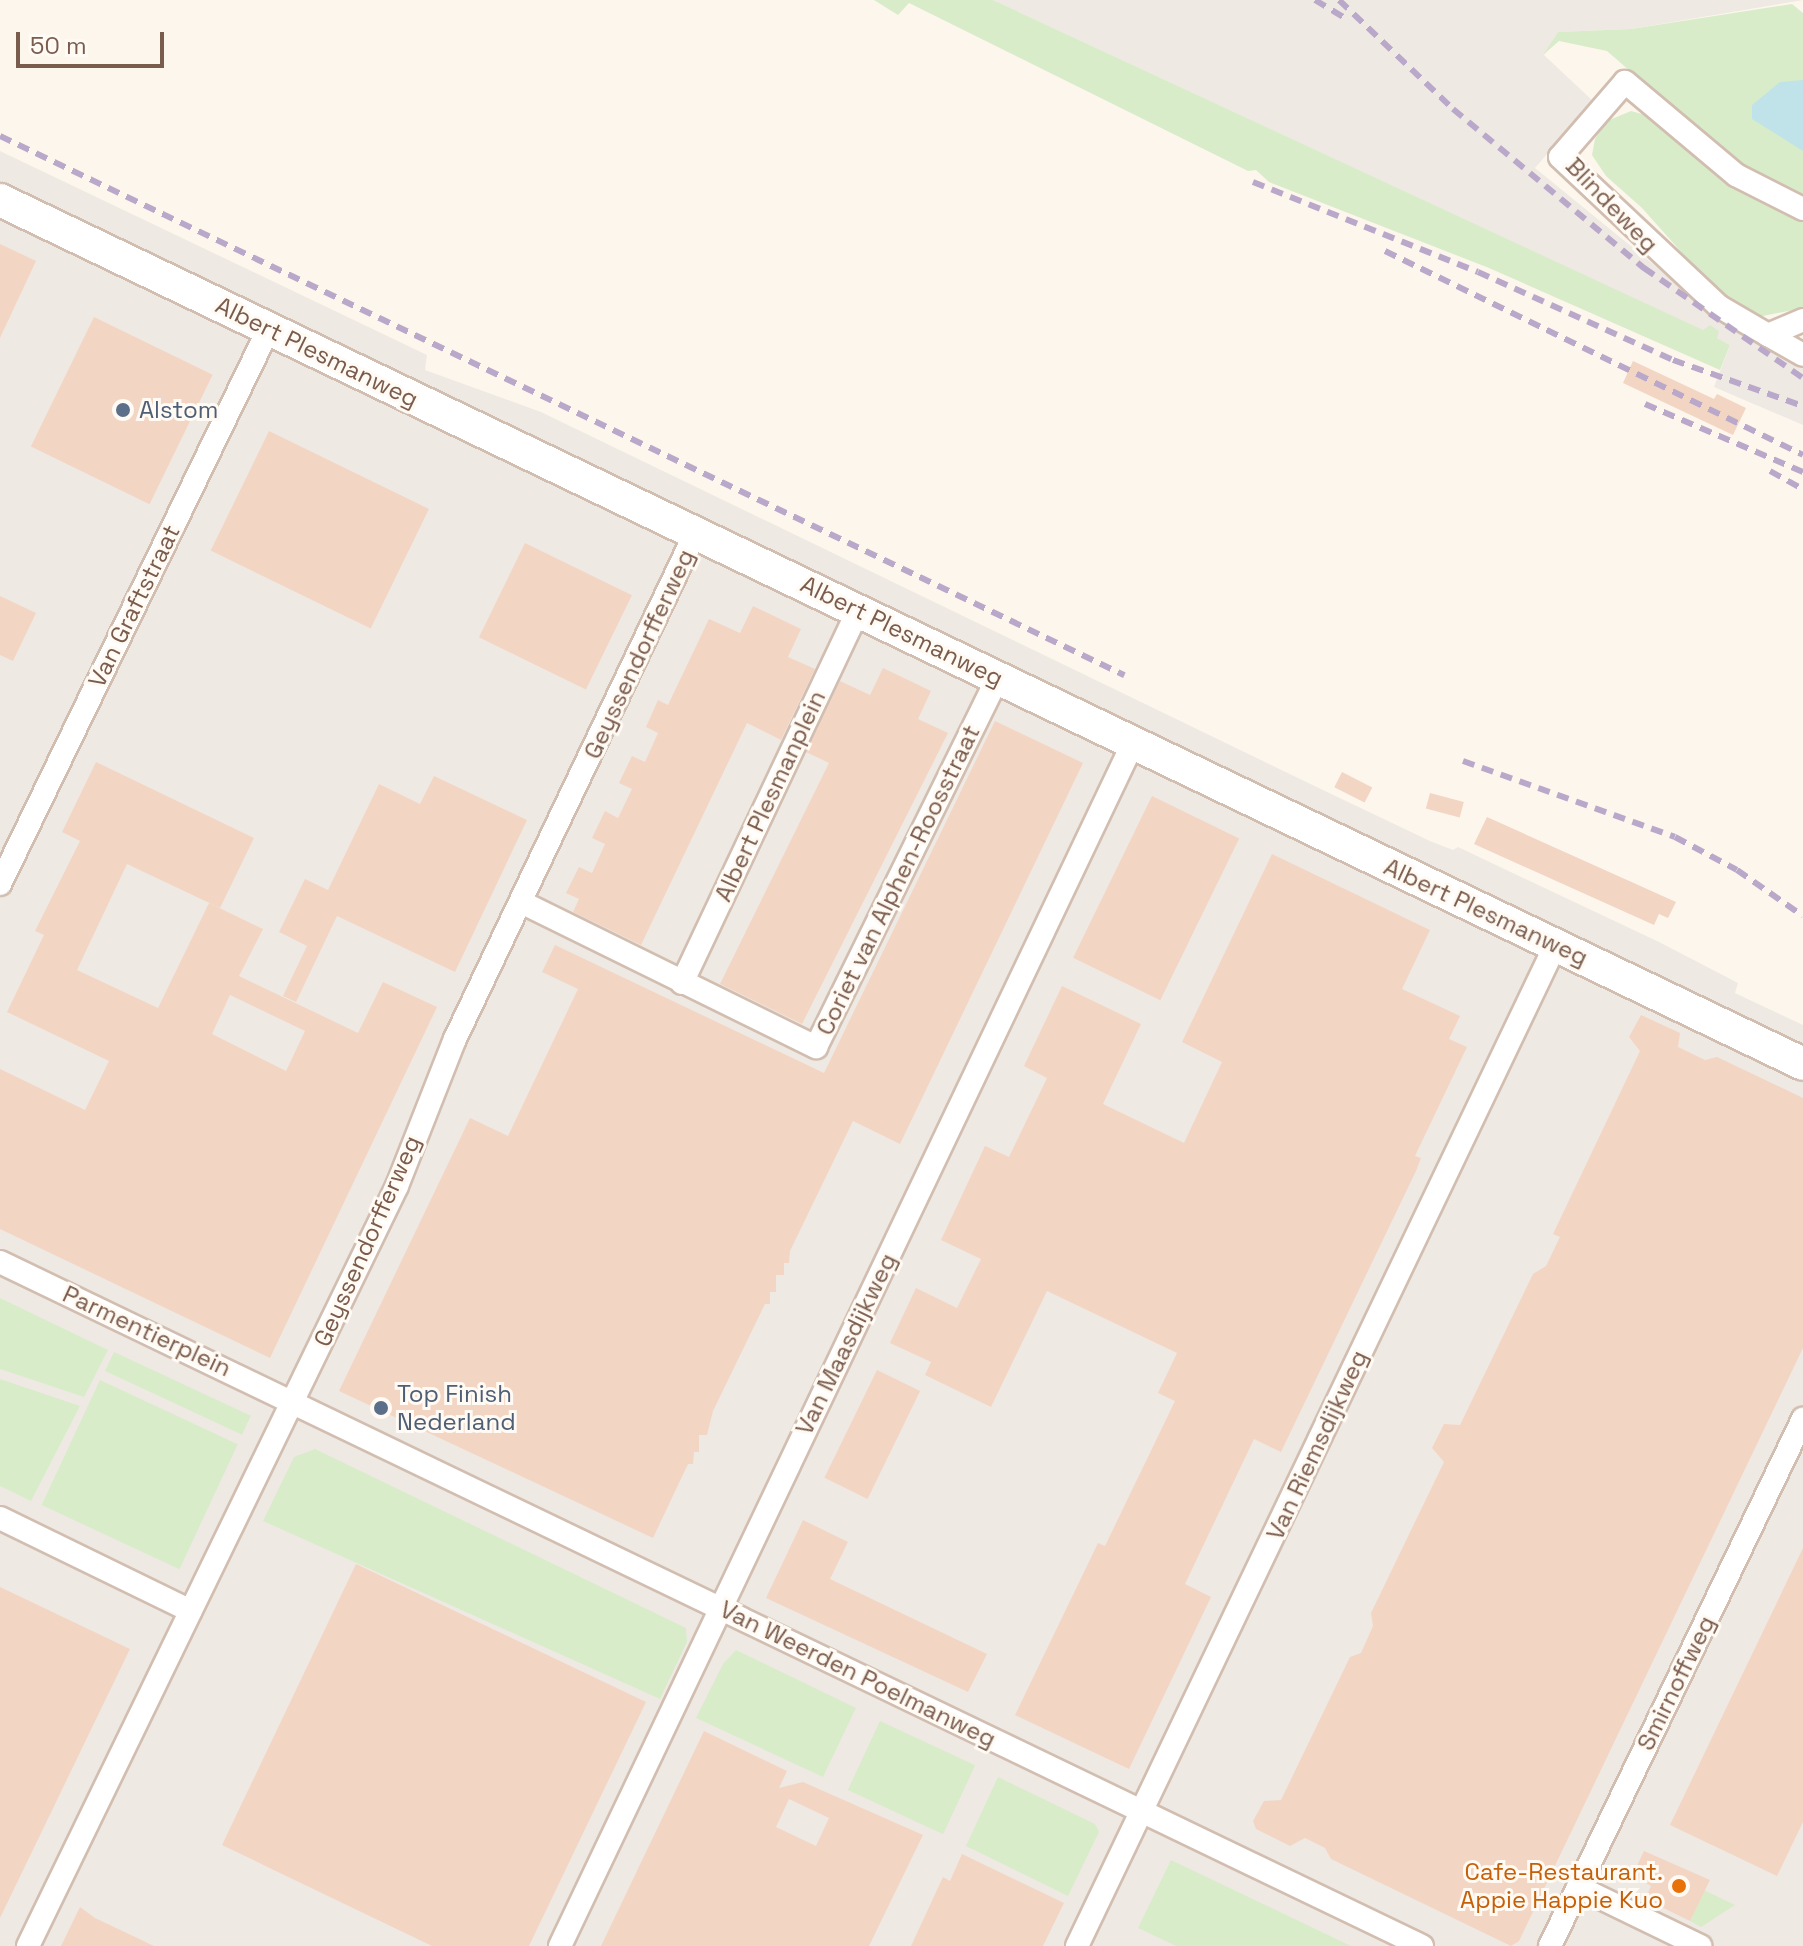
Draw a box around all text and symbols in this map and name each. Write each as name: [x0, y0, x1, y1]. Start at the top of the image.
scale bar: [20, 16, 168, 66]
text: 50 m: [30, 30, 87, 61]
street label: Blindeweg: [1560, 152, 1664, 258]
street label: Albert Plesmanweg: [211, 290, 423, 414]
place label: Alstom: [139, 396, 218, 424]
marker: Alstom: [114, 401, 132, 419]
street label: Van Graftstraat: [82, 520, 186, 692]
street label: Geyssendorfferweg: [578, 545, 700, 763]
street label: Albert Plesmanweg: [796, 569, 1008, 693]
street label: Albert Plesmanplein: [708, 686, 832, 906]
street label: Coriet van Alphen-Roosstraat: [810, 720, 986, 1040]
street label: Albert Plesmanweg: [1379, 852, 1593, 972]
street label: Geyssendorfferweg: [307, 1131, 427, 1351]
street label: Van Maasdijkweg: [790, 1249, 902, 1439]
street label: Parmentierplein: [58, 1279, 236, 1383]
street label: Van Riemsdijkweg: [1260, 1346, 1374, 1544]
place label: Top Finish Nederland: [397, 1380, 516, 1436]
marker: Top Finish Nederland: [372, 1399, 390, 1417]
street label: Van Weerden Poelmanweg: [715, 1595, 1001, 1753]
street label: Smirnoffweg: [1631, 1611, 1721, 1755]
place label: Cafe-Restaurant. Appie Happie Kuo: [1460, 1858, 1663, 1914]
marker: Cafe-Restaurant. Appie Happie Kuo: [1670, 1877, 1688, 1895]

